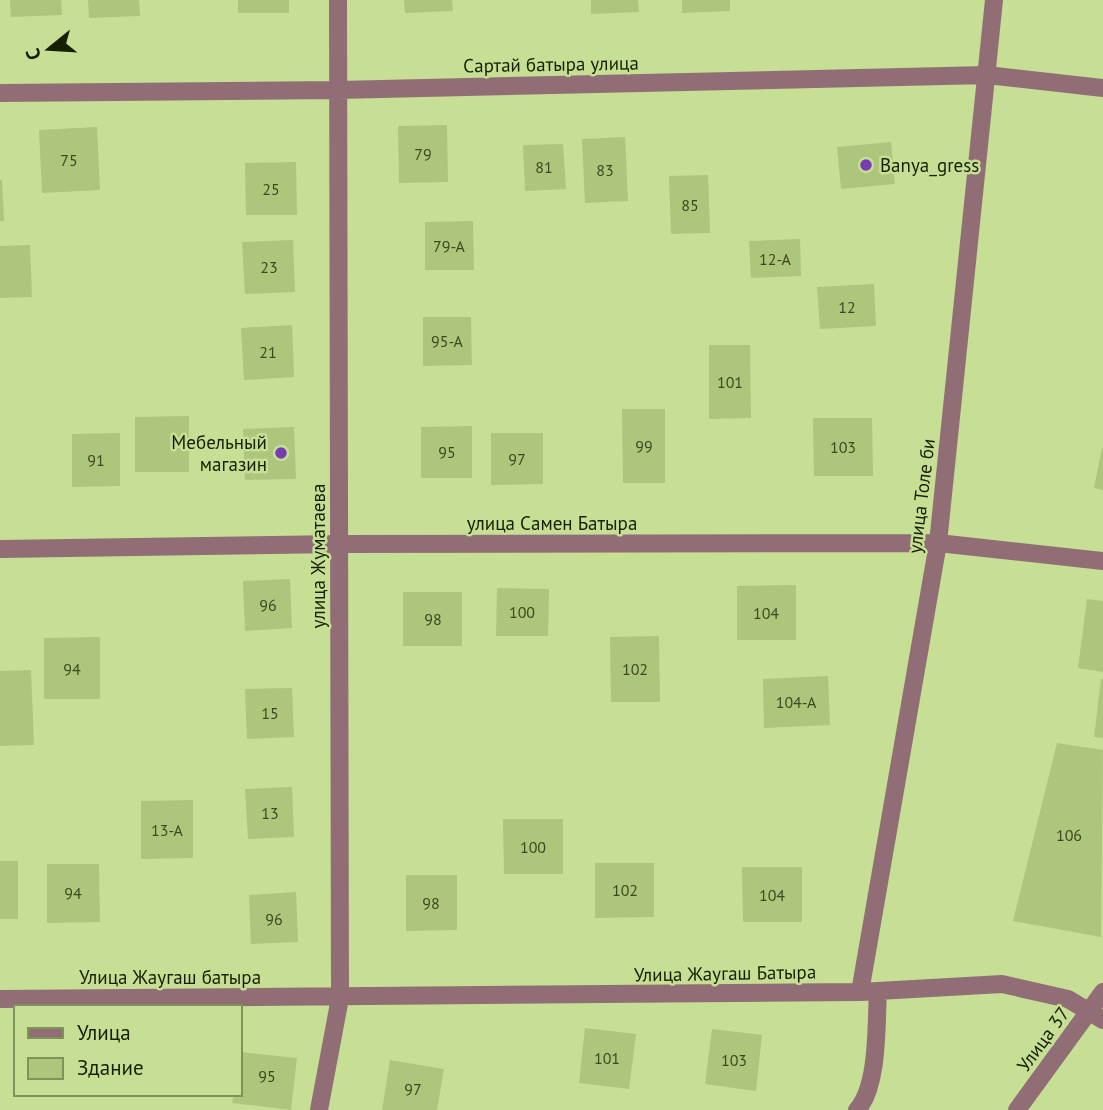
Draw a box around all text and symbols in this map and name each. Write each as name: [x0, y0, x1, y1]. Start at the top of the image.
north arrow: [14, 14, 84, 84]
text: С: [20, 45, 46, 63]
street label: Сартай батыра улица: [463, 50, 639, 78]
house number: 79: [414, 144, 432, 164]
house number: 75: [60, 150, 78, 170]
place label: Banya_gress: [880, 153, 979, 177]
house number: 81: [535, 157, 553, 177]
marker: Banya_gress: [858, 157, 874, 173]
house number: 83: [596, 160, 614, 180]
house number: 25: [262, 179, 280, 199]
house number: 85: [681, 195, 699, 215]
house number: 79-А: [433, 236, 466, 256]
house number: 12-А: [759, 249, 792, 269]
house number: 23: [260, 257, 278, 277]
house number: 12: [838, 297, 856, 317]
house number: 95-А: [431, 331, 464, 351]
house number: 21: [259, 342, 277, 362]
house number: 101: [717, 372, 743, 392]
place label: Мебельный магазин: [171, 430, 267, 476]
house number: 99: [635, 436, 653, 456]
house number: 103: [830, 437, 856, 457]
street label: улица Толе би: [902, 437, 940, 555]
house number: 95: [438, 442, 456, 462]
marker: Мебельный магазин: [273, 445, 289, 461]
house number: 97: [508, 449, 526, 469]
house number: 91: [87, 450, 105, 470]
street label: улица Жуматаева: [306, 484, 330, 628]
street label: улица Самен Батыра: [467, 511, 637, 535]
house number: 96: [259, 595, 277, 615]
house number: 100: [509, 602, 535, 622]
house number: 104: [753, 603, 779, 623]
house number: 98: [424, 609, 442, 629]
house number: 94: [63, 659, 81, 679]
house number: 102: [622, 659, 648, 679]
house number: 104-А: [776, 692, 817, 712]
house number: 15: [261, 703, 279, 723]
house number: 13: [261, 803, 279, 823]
house number: 13-А: [151, 820, 184, 840]
house number: 106: [1056, 825, 1082, 845]
house number: 100: [520, 837, 546, 857]
house number: 102: [612, 880, 638, 900]
house number: 94: [64, 883, 82, 903]
house number: 104: [759, 885, 785, 905]
house number: 98: [422, 893, 440, 913]
house number: 96: [265, 909, 283, 929]
street label: Улица Жаугаш Батыра: [634, 959, 816, 987]
street label: Улица Жаугаш батыра: [79, 965, 261, 989]
street label: Улица 37: [1011, 1002, 1075, 1076]
legend: [14, 1005, 242, 1096]
text: Улица: [77, 1019, 131, 1046]
house number: 101: [594, 1048, 620, 1068]
house number: 103: [721, 1050, 747, 1070]
text: Здание: [77, 1054, 144, 1081]
house number: 95: [258, 1066, 276, 1086]
house number: 97: [404, 1079, 422, 1099]

